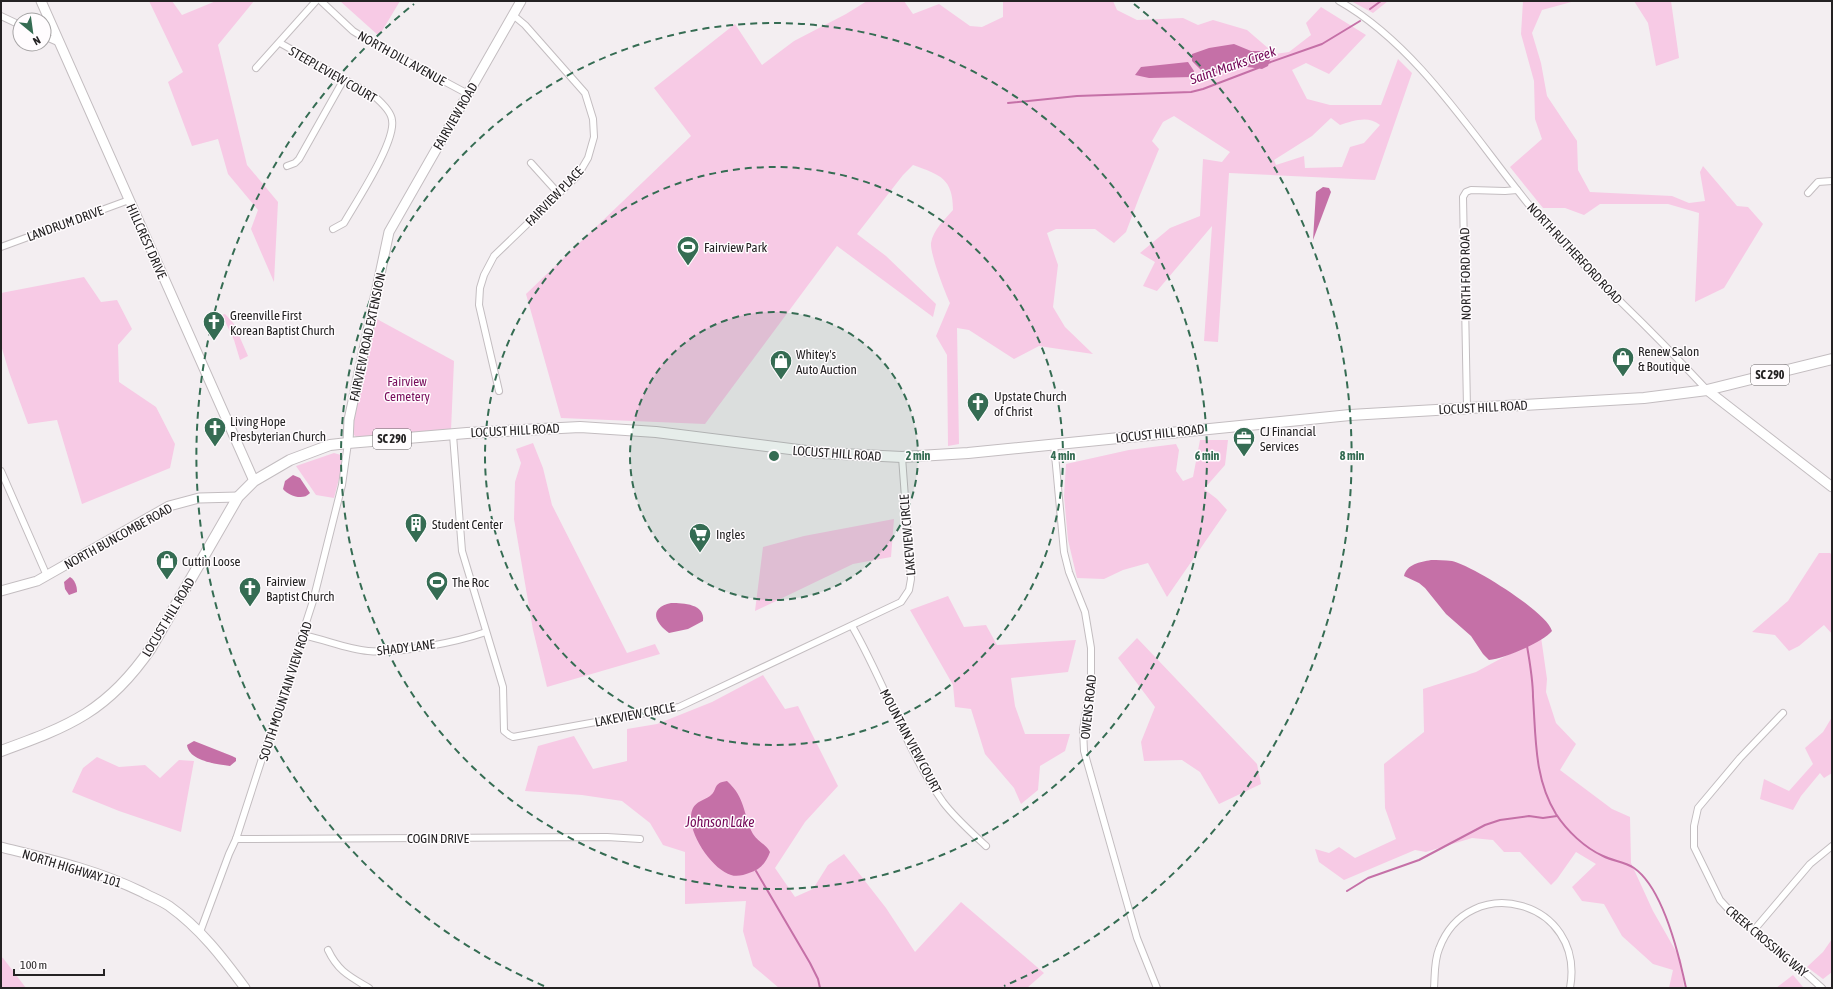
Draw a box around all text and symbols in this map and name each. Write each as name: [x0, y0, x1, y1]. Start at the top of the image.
north arrow: [12, 12, 52, 52]
street label: NORTH DILL AVENUE: [355, 28, 449, 89]
text: N: [31, 34, 43, 48]
street label: STEEPLEVIEW COURT: [286, 43, 379, 106]
water label: Saint Marks Creek: [1187, 43, 1279, 88]
street label: FAIRVIEW ROAD: [430, 80, 481, 153]
street label: FAIRVIEW PLACE: [522, 163, 587, 229]
street label: NORTH RUTHERFORD ROAD: [1524, 200, 1625, 307]
street label: HILLCREST DRIVE: [123, 201, 170, 281]
street label: LANDRUM DRIVE: [25, 203, 106, 244]
street label: NORTH FORD ROAD: [1457, 227, 1474, 321]
sports icon: Fairview Park: [675, 234, 701, 267]
place label: Fairview Park: [704, 240, 767, 255]
street label: FAIRVIEW ROAD EXTENSION: [347, 271, 388, 403]
place label: Greenville First Korean Baptist Church: [230, 308, 335, 338]
church icon: Greenville First Korean Baptist Church: [201, 309, 227, 342]
place label: Renew Salon & Boutique: [1638, 344, 1699, 374]
shop icon: Renew Salon & Boutique: [1610, 345, 1636, 378]
place label: Whitey's Auto Auction: [796, 347, 857, 377]
shop icon: Whitey's Auto Auction: [768, 348, 794, 381]
road number: SC 290: [1751, 365, 1789, 385]
park label: Fairview Cemetery: [384, 374, 430, 404]
place label: Upstate Church of Christ: [994, 389, 1067, 419]
church icon: Upstate Church of Christ: [965, 390, 991, 423]
street label: LOCUST HILL ROAD: [1438, 398, 1528, 417]
place label: Living Hope Presbyterian Church: [230, 414, 326, 444]
church icon: Living Hope Presbyterian Church: [202, 415, 228, 448]
street label: LOCUST HILL ROAD: [470, 421, 560, 440]
street label: LOCUST HILL ROAD: [1115, 421, 1205, 446]
place label: CJ Financial Services: [1260, 424, 1317, 454]
office icon: CJ Financial Services: [1231, 425, 1257, 458]
road number: SC 290: [373, 429, 411, 449]
street label: LOCUST HILL ROAD: [792, 443, 882, 464]
centre of rings: [767, 449, 781, 463]
text: 2 min: [906, 449, 930, 463]
text: 4 min: [1050, 449, 1075, 463]
text: 6 min: [1195, 449, 1219, 463]
text: 8 min: [1340, 449, 1364, 463]
street label: LAKEVIEW CIRCLE: [896, 493, 919, 576]
street label: NORTH BUNCOMBE ROAD: [62, 500, 175, 572]
building icon: Student Center: [403, 511, 429, 544]
place label: Student Center: [432, 517, 503, 532]
supermarket icon: Ingles: [687, 521, 713, 554]
place label: Ingles: [716, 527, 745, 542]
shop icon: Cuttin Loose: [154, 548, 180, 581]
place label: Cuttin Loose: [182, 554, 241, 569]
sports icon: The Roc: [424, 569, 450, 602]
place label: Fairview Baptist Church: [266, 574, 335, 604]
street label: LOCUST HILL ROAD: [139, 575, 198, 659]
church icon: Fairview Baptist Church: [237, 575, 263, 608]
place label: The Roc: [452, 575, 489, 590]
street label: SOUTH MOUNTAIN VIEW ROAD: [256, 620, 315, 763]
street label: SHADY LANE: [376, 636, 436, 659]
street label: OWENS ROAD: [1078, 674, 1099, 740]
street label: MOUNTAIN VIEW COURT: [877, 687, 944, 796]
street label: LAKEVIEW CIRCLE: [594, 699, 677, 730]
water label: Johnson Lake: [684, 814, 755, 830]
street label: COGIN DRIVE: [407, 831, 469, 846]
street label: NORTH HIGHWAY 101: [20, 846, 123, 891]
street label: CREEK CROSSING WAY: [1723, 903, 1811, 980]
scale bar: [14, 951, 104, 977]
text: 100 m: [20, 958, 47, 972]

